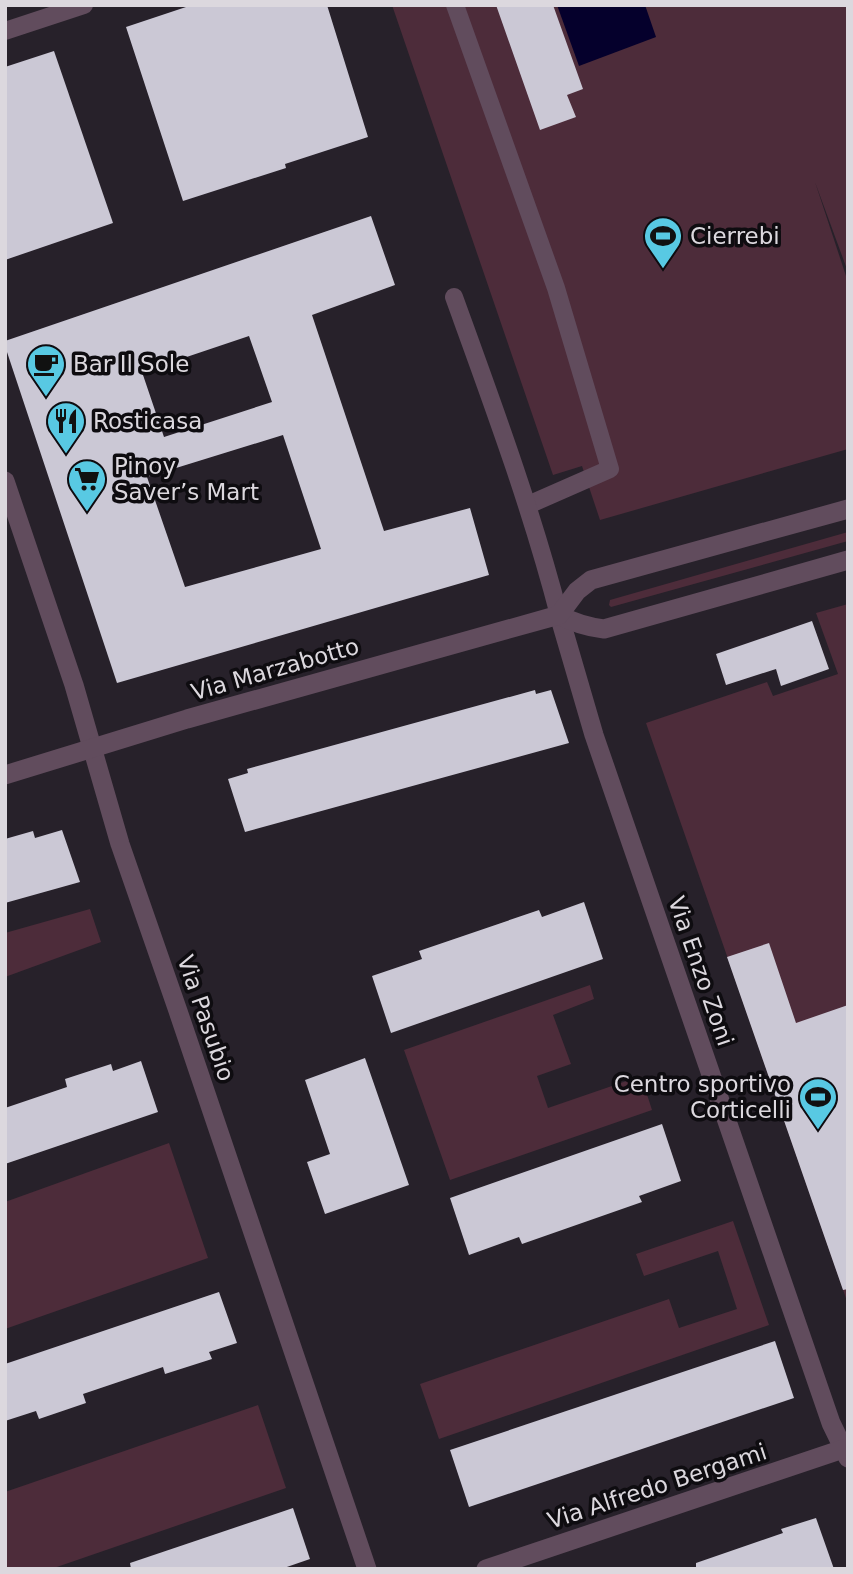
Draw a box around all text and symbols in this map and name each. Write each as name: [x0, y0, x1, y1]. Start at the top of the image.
sports icon: Cierrebi: [642, 215, 684, 270]
place label: Cierrebi: [690, 223, 780, 249]
cafe icon: Bar Il Sole: [25, 343, 67, 398]
place label: Bar Il Sole: [73, 351, 189, 377]
restaurant icon: Rosticasa: [45, 400, 87, 455]
place label: Rosticasa: [93, 408, 202, 434]
place label: Pinoy Saver’s Mart: [114, 453, 259, 505]
supermarket icon: Pinoy Saver’s Mart: [66, 458, 108, 513]
street label: Via Marzabotto: [188, 633, 362, 705]
street label: Via Enzo Zoni: [663, 893, 739, 1049]
street label: Via Pasubio: [172, 952, 240, 1084]
place label: Centro sportivo Corticelli: [614, 1071, 791, 1123]
sports icon: Centro sportivo Corticelli: [797, 1076, 839, 1131]
street label: Via Alfredo Bergami: [544, 1438, 770, 1534]

